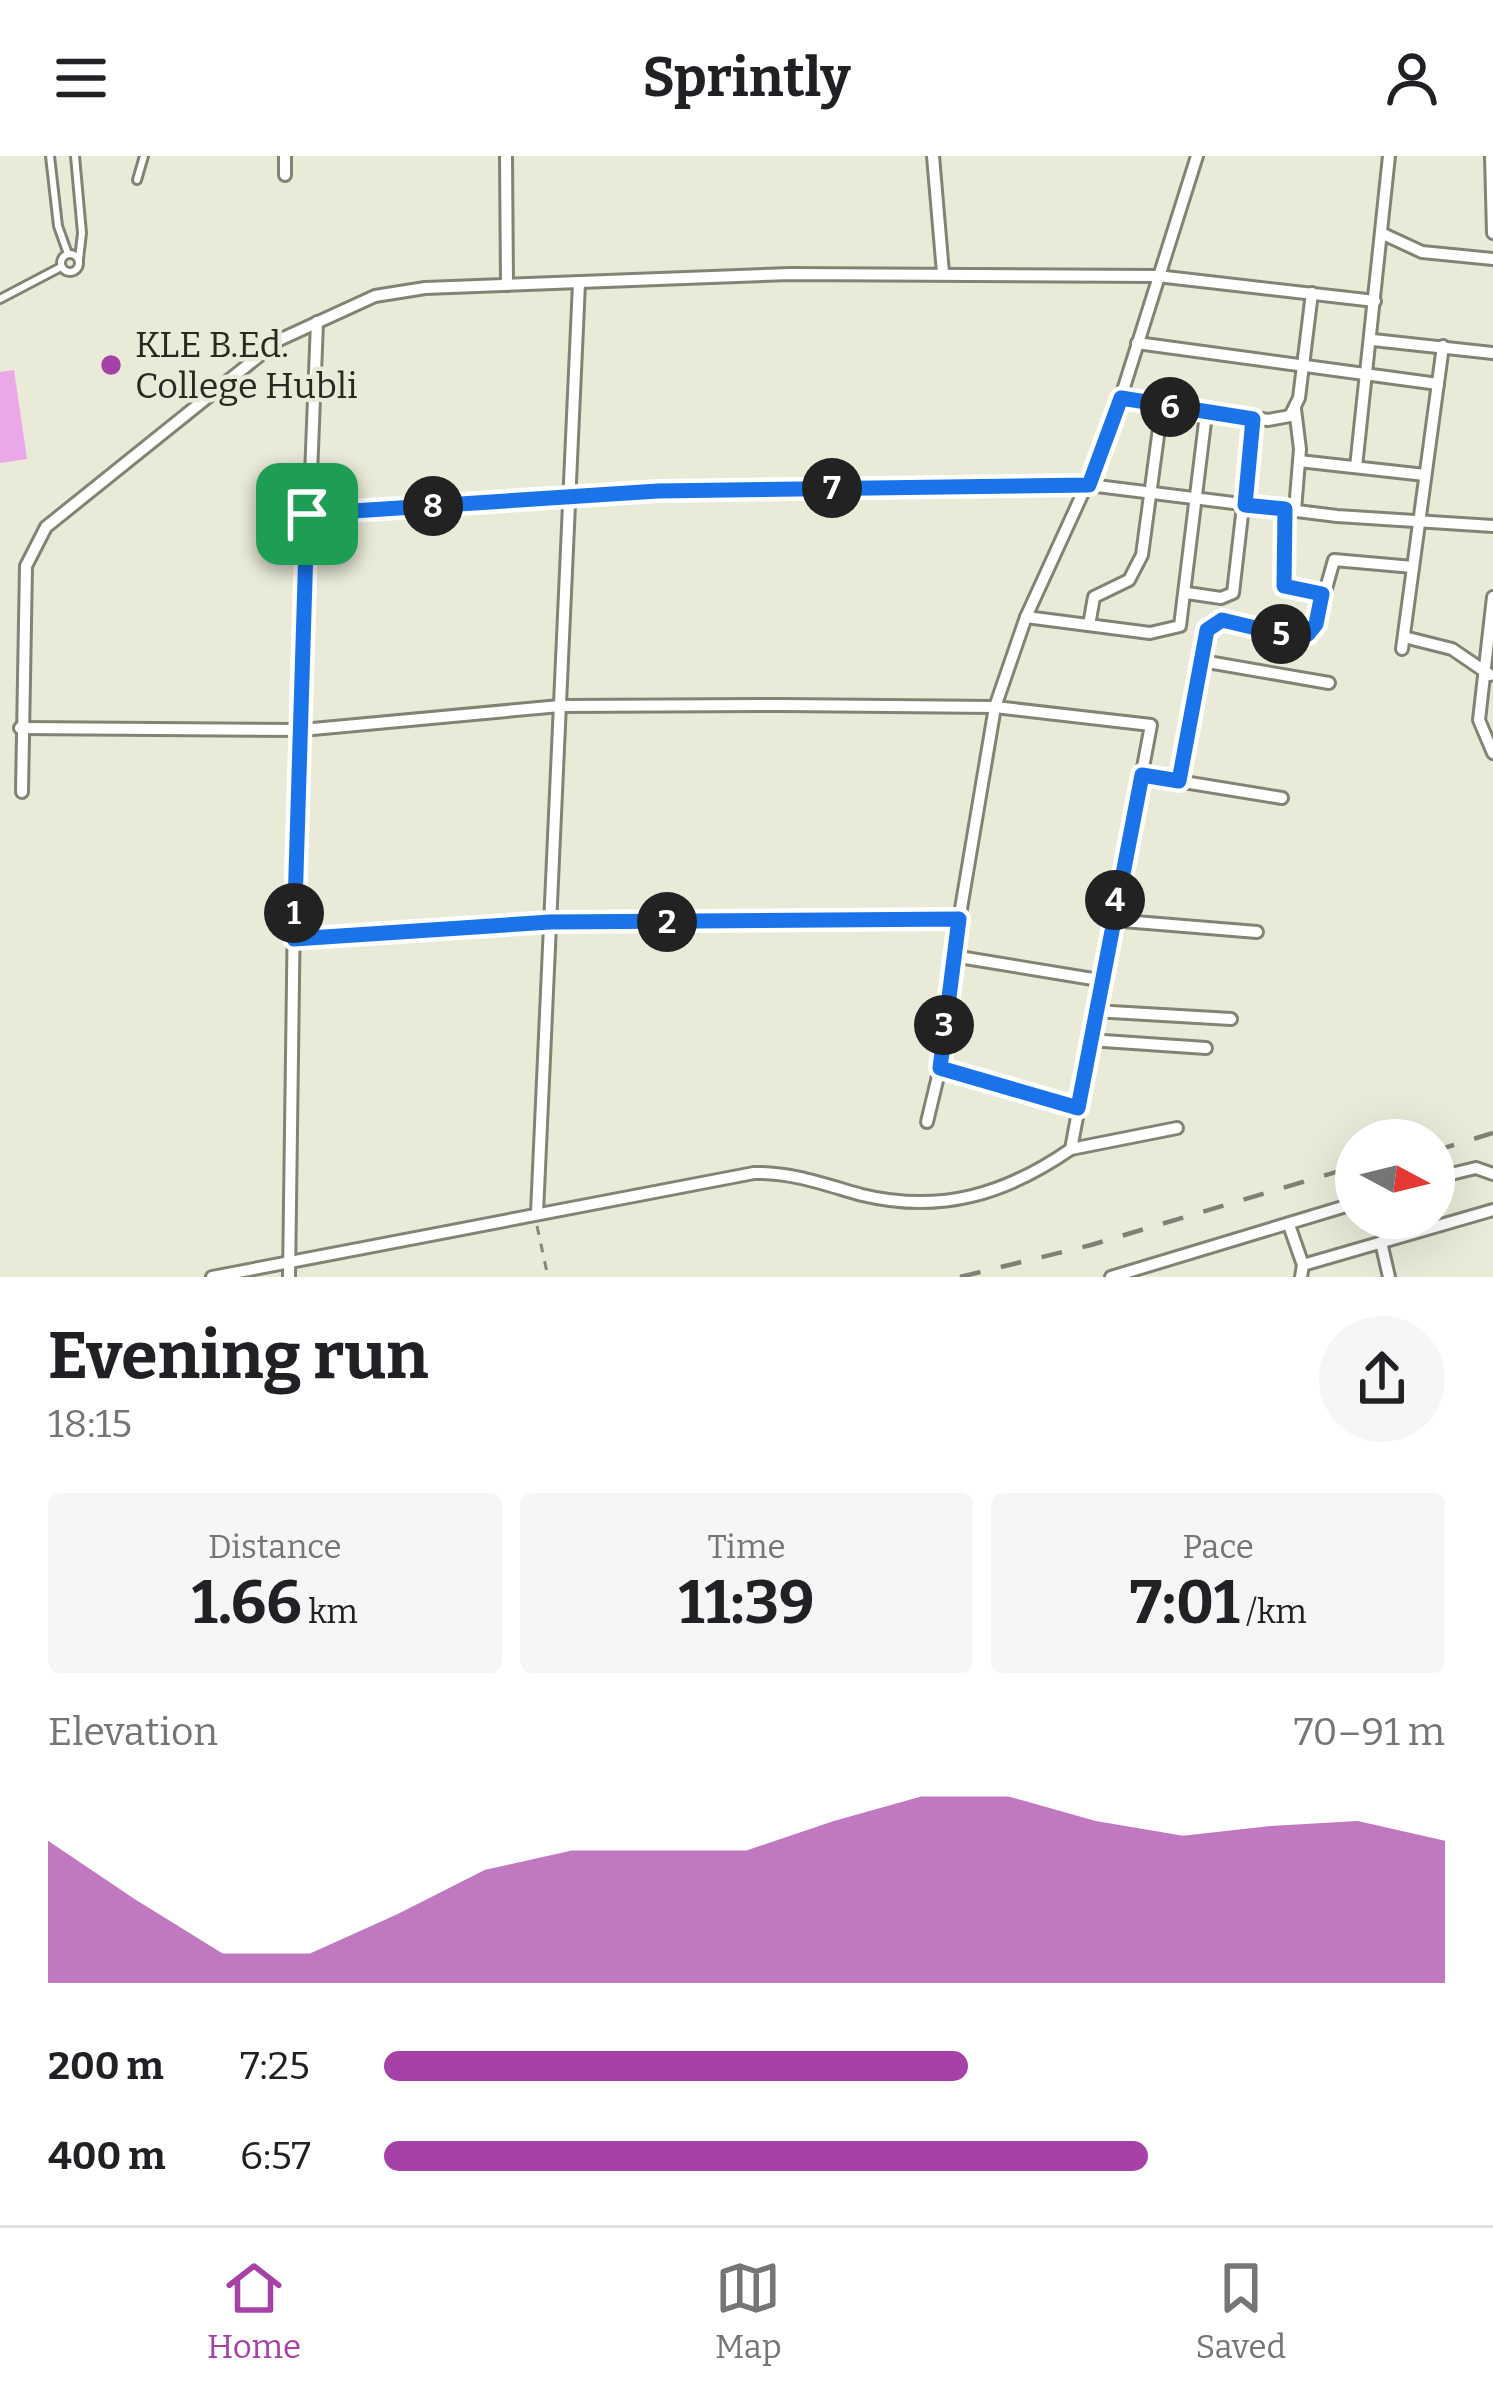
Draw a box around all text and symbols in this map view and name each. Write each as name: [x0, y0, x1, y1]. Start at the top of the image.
icon: menu: [48, 45, 114, 111]
icon: person: [1379, 45, 1445, 111]
text: Sprintly: [642, 46, 851, 110]
place label: KLE B.Ed. College Hubli: [135, 323, 358, 408]
marker: KLE B.Ed. College Hubli: [98, 352, 124, 378]
pin: 6: [1140, 377, 1200, 437]
text: 6: [1160, 387, 1180, 427]
pin: 7: [802, 458, 862, 518]
pin: [256, 463, 358, 565]
text: 7: [823, 468, 841, 508]
pin: 8: [403, 476, 463, 536]
icon: arrive: [274, 481, 340, 547]
text: 8: [423, 486, 443, 526]
pin: 5: [1251, 604, 1311, 664]
text: 5: [1272, 614, 1290, 654]
pin: 4: [1085, 870, 1145, 930]
text: 4: [1105, 880, 1125, 920]
pin: 1: [264, 883, 324, 943]
pin: 2: [637, 892, 697, 952]
text: 1: [287, 893, 301, 933]
text: 2: [658, 902, 676, 942]
pin: 3: [914, 995, 974, 1055]
text: 3: [934, 1005, 954, 1045]
north arrow: [1335, 1119, 1455, 1239]
map controls: [1335, 1119, 1455, 1239]
text: Evening run: [48, 1316, 429, 1395]
button: share: [1319, 1316, 1445, 1442]
text: 18:15: [48, 1401, 132, 1447]
text: Distance: [208, 1527, 342, 1567]
text: Time: [708, 1527, 785, 1567]
text: Pace: [1183, 1527, 1254, 1567]
text: 1.66: [192, 1567, 302, 1639]
text: 11:39: [679, 1567, 814, 1639]
text: 7:01: [1130, 1567, 1240, 1639]
text: km: [302, 1592, 358, 1632]
text: /km: [1240, 1592, 1307, 1632]
text: Elevation: [48, 1709, 218, 1755]
text: 70–91 m: [1294, 1709, 1445, 1755]
text: 200 m: [48, 2043, 164, 2089]
text: 7:25: [240, 2043, 310, 2089]
text: 400 m: [48, 2133, 166, 2179]
text: 6:57: [240, 2133, 311, 2179]
tab: Home: [207, 2255, 301, 2367]
tab: Map: [715, 2255, 782, 2367]
tab: Saved: [1195, 2255, 1286, 2367]

